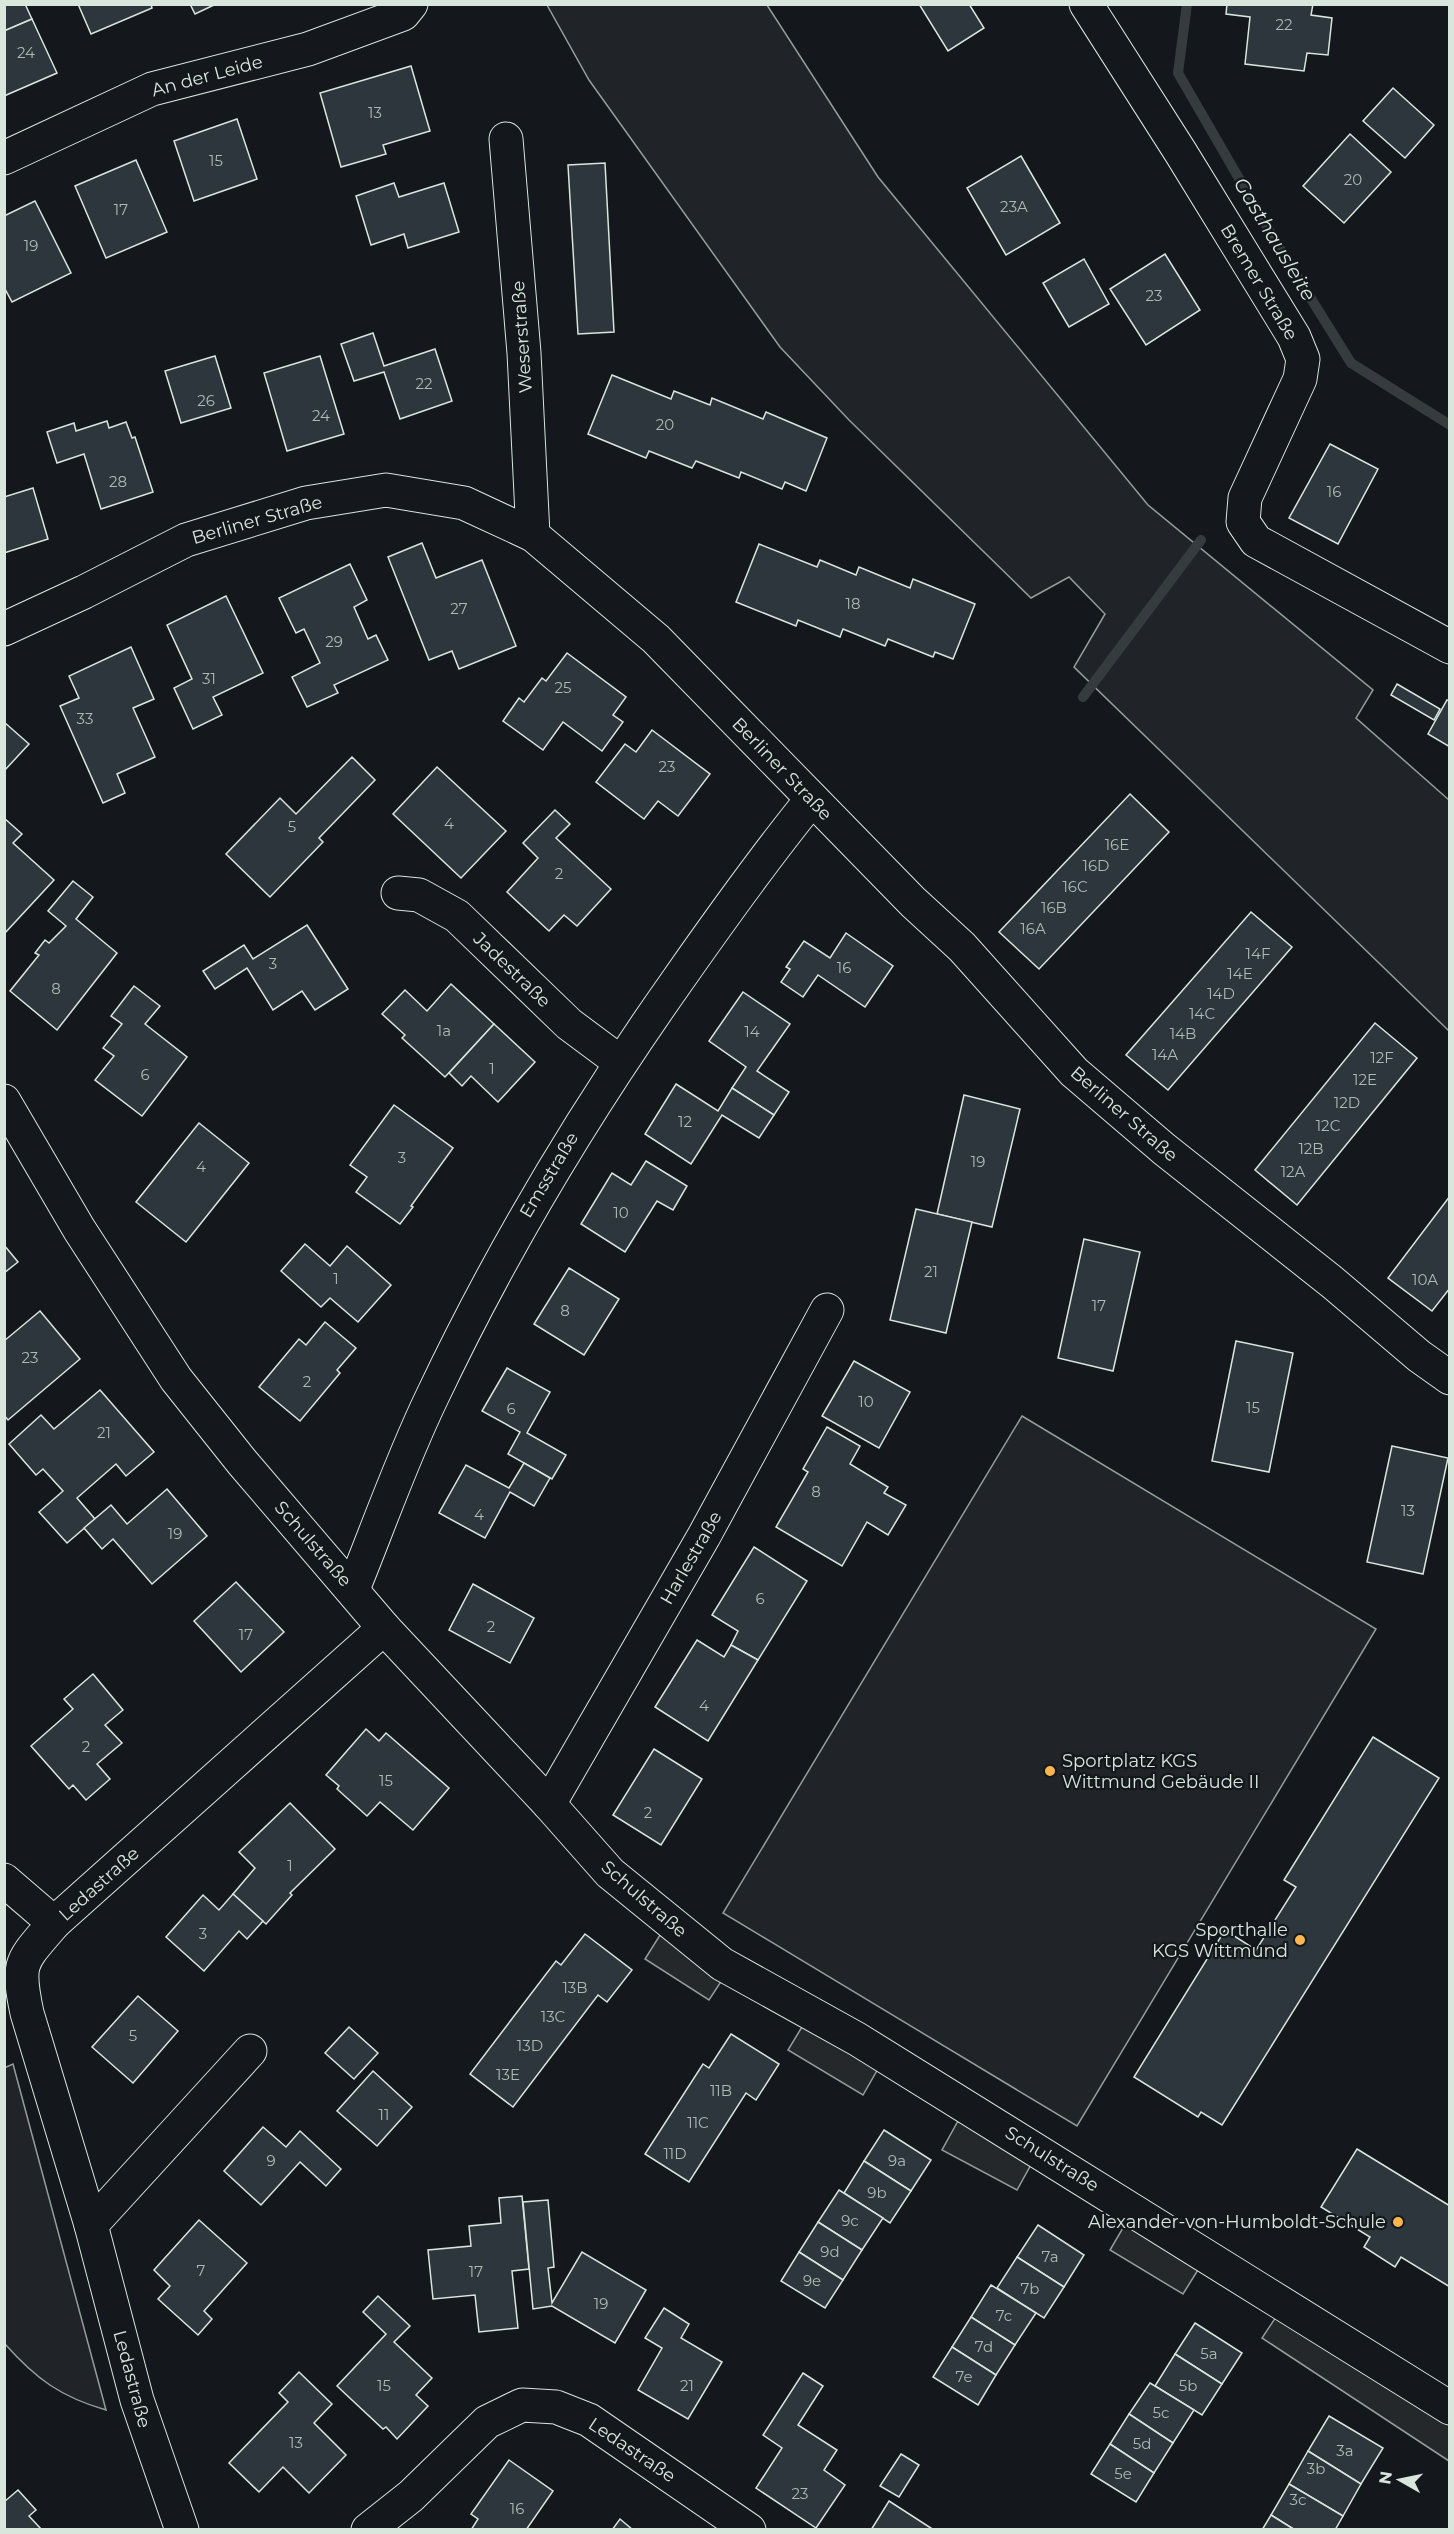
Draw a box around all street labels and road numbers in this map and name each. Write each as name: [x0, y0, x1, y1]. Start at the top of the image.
street label: An der Leide: [149, 51, 265, 101]
street label: Bremer Straße: [1216, 220, 1302, 344]
street label: Weserstraße: [507, 280, 537, 394]
street label: Berliner Straße: [189, 491, 325, 549]
street label: Berliner Straße: [727, 713, 837, 825]
street label: Jadestraße: [468, 927, 555, 1012]
street label: Berliner Straße: [1066, 1062, 1182, 1167]
street label: Emsstraße: [515, 1128, 583, 1222]
street label: Schulstraße: [270, 1497, 356, 1591]
street label: Harlestraße: [655, 1507, 727, 1609]
street label: Ledastraße: [54, 1842, 144, 1926]
street label: Schulstraße: [597, 1856, 691, 1942]
street label: Schulstraße: [1001, 2122, 1103, 2197]
street label: Ledastraße: [108, 2328, 156, 2430]
street label: Ledastraße: [584, 2413, 680, 2487]

